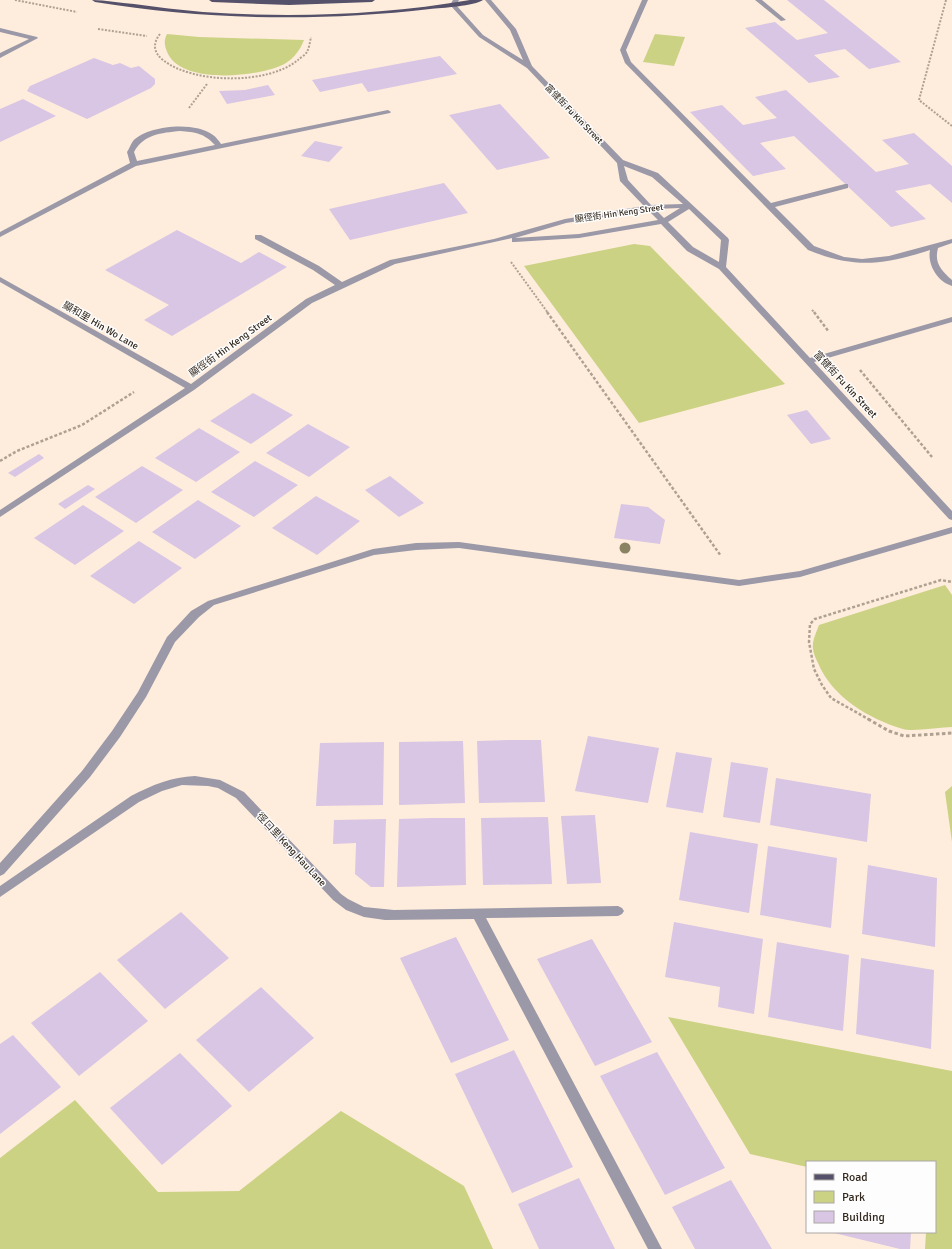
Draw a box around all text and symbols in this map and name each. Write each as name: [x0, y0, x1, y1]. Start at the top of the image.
street label: 富健街 Fu Kin Street: [542, 82, 605, 146]
street label: 顯徑街 Hin Keng Street: [574, 202, 664, 225]
street label: 顯和里 Hin Wo Lane: [60, 299, 141, 352]
street label: 顯徑街 Hin Keng Street: [187, 312, 275, 380]
street label: 富健街 Fu Kin Street: [811, 349, 880, 421]
street label: 徑口里 Keng Hau Lane: [254, 810, 328, 889]
legend: [806, 1161, 936, 1233]
text: Road: [842, 1170, 868, 1185]
text: Park: [842, 1190, 865, 1205]
text: Building: [842, 1210, 885, 1225]

